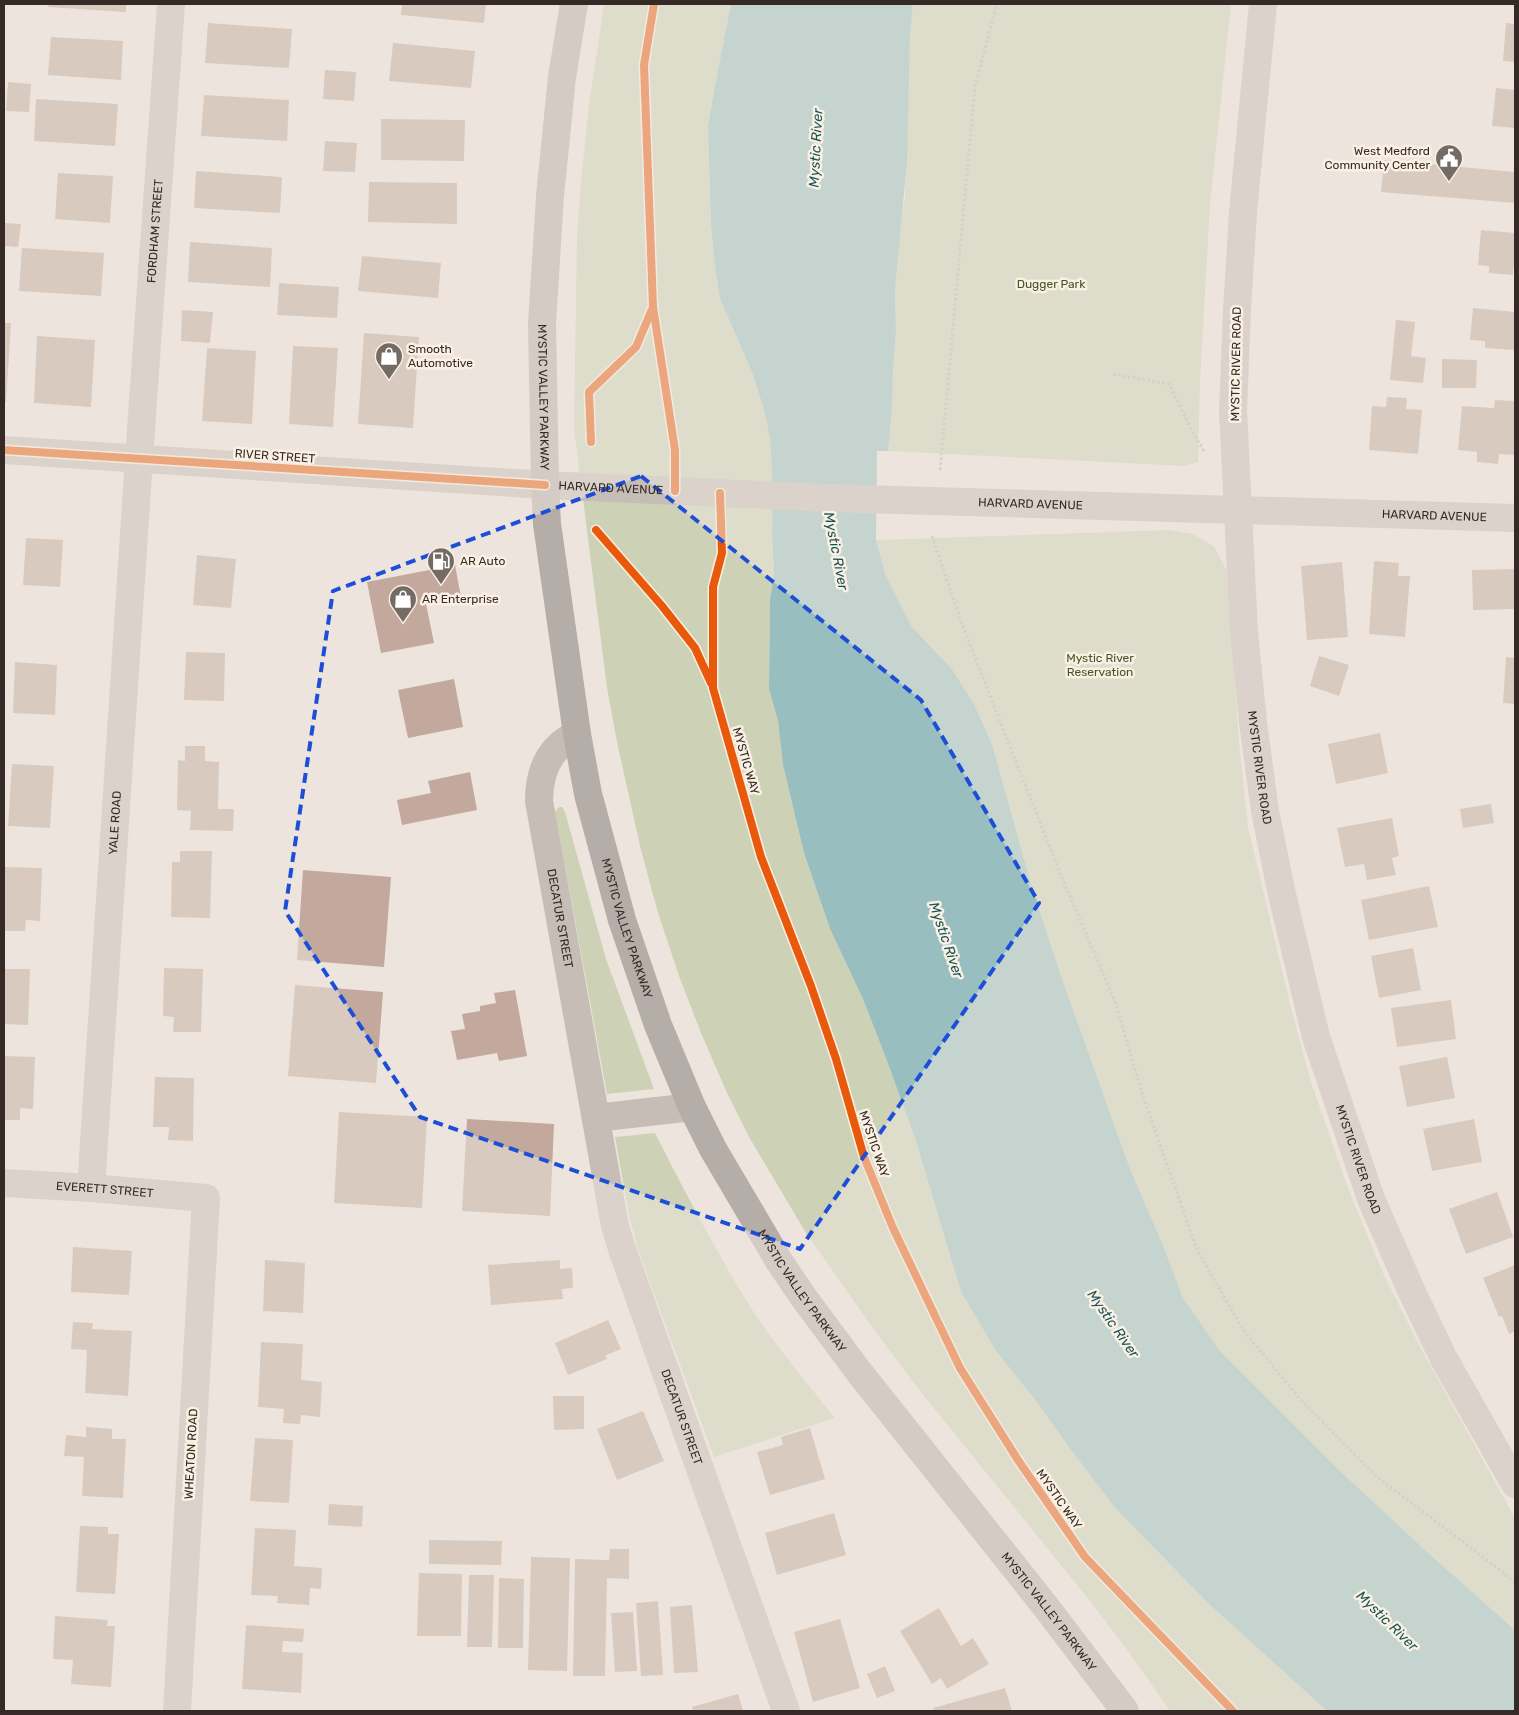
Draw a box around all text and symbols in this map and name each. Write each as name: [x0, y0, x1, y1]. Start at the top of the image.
water label: Mystic River: [805, 107, 827, 188]
public building icon: West Medford Community Center: [1434, 143, 1464, 182]
place label: West Medford Community Center: [1325, 144, 1430, 172]
street label: FORDHAM STREET: [144, 179, 166, 284]
park label: Dugger Park: [1017, 277, 1086, 291]
street label: MYSTIC RIVER ROAD: [1228, 307, 1244, 421]
street label: MYSTIC VALLEY PARKWAY: [535, 324, 552, 471]
shop icon: Smooth Automotive: [374, 341, 404, 380]
place label: Smooth Automotive: [408, 342, 473, 370]
street label: RIVER STREET: [234, 446, 316, 466]
street label: HARVARD AVENUE: [558, 479, 664, 497]
street label: HARVARD AVENUE: [978, 495, 1083, 512]
street label: HARVARD AVENUE: [1382, 507, 1487, 524]
water label: Mystic River: [820, 511, 852, 592]
fuel station icon: AR Auto: [426, 546, 456, 585]
place label: AR Auto: [460, 554, 505, 568]
shop icon: AR Enterprise: [388, 584, 418, 623]
place label: AR Enterprise: [422, 592, 499, 606]
park label: Mystic River Reservation: [1066, 651, 1134, 679]
street label: MYSTIC RIVER ROAD: [1245, 710, 1275, 826]
street label: MYSTIC WAY: [730, 726, 762, 797]
street label: YALE ROAD: [106, 790, 124, 855]
street label: MYSTIC VALLEY PARKWAY: [599, 857, 656, 1001]
street label: DECATUR STREET: [544, 868, 576, 969]
water label: Mystic River: [925, 900, 967, 981]
street label: MYSTIC RIVER ROAD: [1333, 1103, 1384, 1216]
street label: MYSTIC WAY: [856, 1109, 892, 1179]
street label: EVERETT STREET: [56, 1179, 154, 1200]
street label: MYSTIC VALLEY PARKWAY: [755, 1227, 849, 1356]
water label: Mystic River: [1083, 1287, 1143, 1362]
street label: DECATUR STREET: [658, 1367, 705, 1467]
street label: WHEATON ROAD: [182, 1408, 200, 1500]
street label: MYSTIC WAY: [1033, 1466, 1085, 1532]
street label: MYSTIC VALLEY PARKWAY: [998, 1550, 1099, 1674]
water label: Mystic River: [1353, 1587, 1422, 1655]

